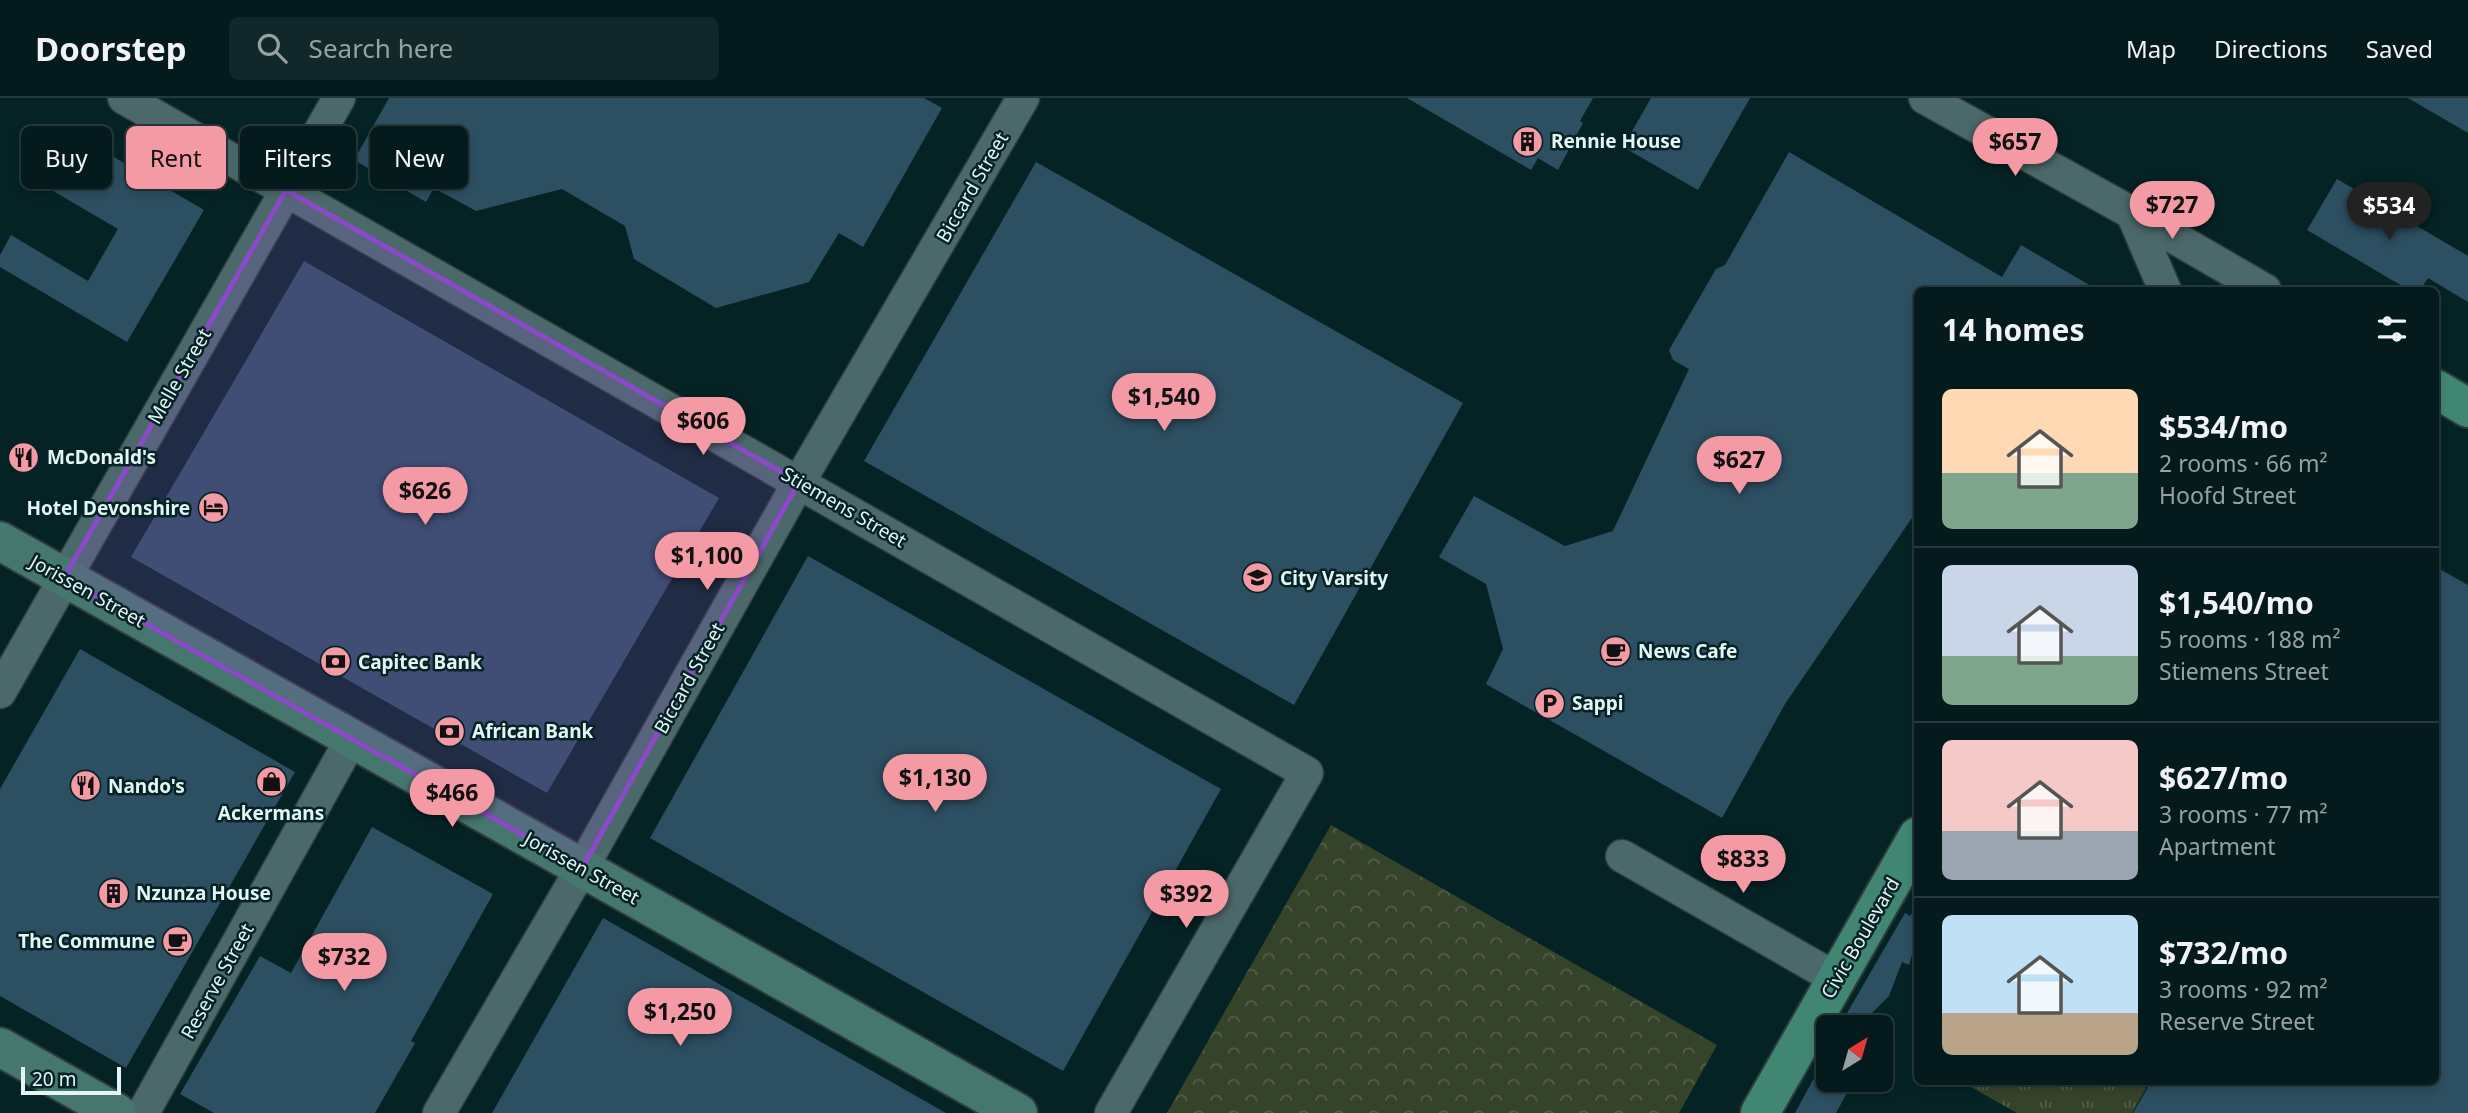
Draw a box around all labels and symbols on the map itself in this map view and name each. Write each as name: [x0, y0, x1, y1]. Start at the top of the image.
pin: $657: [1974, 118, 2056, 178]
building icon: Rennie House: [1511, 124, 1545, 158]
street label: Biccard Street: [930, 127, 1014, 247]
place label: Rennie House: [1551, 128, 1681, 154]
pin: $727: [2131, 181, 2213, 241]
pin: $534: [2348, 183, 2430, 242]
street label: Melle Street: [141, 323, 217, 429]
pin: $1,540: [1107, 374, 1221, 433]
pin: $606: [662, 398, 744, 457]
pin: $627: [1698, 436, 1780, 496]
restaurant icon: McDonald's: [7, 440, 41, 474]
place label: McDonald's: [47, 444, 156, 470]
street label: Stiemens Street: [777, 461, 911, 553]
pin: $626: [384, 468, 466, 527]
hotel icon: Hotel Devonshire: [196, 491, 230, 525]
place label: Hotel Devonshire: [26, 495, 190, 521]
pin: $1,100: [650, 532, 764, 592]
street label: Jorissen Street: [24, 548, 150, 633]
school or university icon: City Varsity: [1240, 561, 1274, 595]
place label: City Varsity: [1280, 565, 1388, 591]
street label: Biccard Street: [648, 618, 730, 738]
cafe icon: News Cafe: [1598, 634, 1632, 668]
place label: News Cafe: [1638, 638, 1737, 664]
bank icon: Capitec Bank: [318, 645, 352, 679]
place label: Capitec Bank: [358, 649, 482, 675]
parking icon: Sappi: [1532, 686, 1566, 720]
place label: Sappi: [1572, 690, 1624, 716]
bank icon: African Bank: [432, 714, 466, 748]
place label: African Bank: [472, 718, 594, 744]
pin: $1,130: [878, 754, 992, 814]
shop icon: Ackermans: [254, 765, 288, 799]
restaurant icon: Nando's: [68, 769, 102, 803]
pin: $466: [411, 770, 493, 829]
place label: Nando's: [108, 773, 185, 799]
place label: Ackermans: [218, 800, 324, 826]
street label: Jorissen Street: [518, 825, 644, 910]
pin: $833: [1702, 836, 1784, 895]
pin: $392: [1145, 870, 1227, 930]
street label: Civic Boulevard: [1815, 873, 1905, 1003]
building icon: Nzunza House: [96, 876, 130, 910]
place label: Nzunza House: [136, 880, 271, 906]
street label: Reserve Street: [174, 918, 260, 1044]
cafe icon: The Commune: [161, 924, 195, 958]
place label: The Commune: [18, 928, 155, 954]
pin: $732: [303, 934, 385, 993]
pin: $1,250: [623, 988, 737, 1048]
north arrow: [1816, 1015, 1894, 1092]
scale bar: [21, 1064, 121, 1096]

